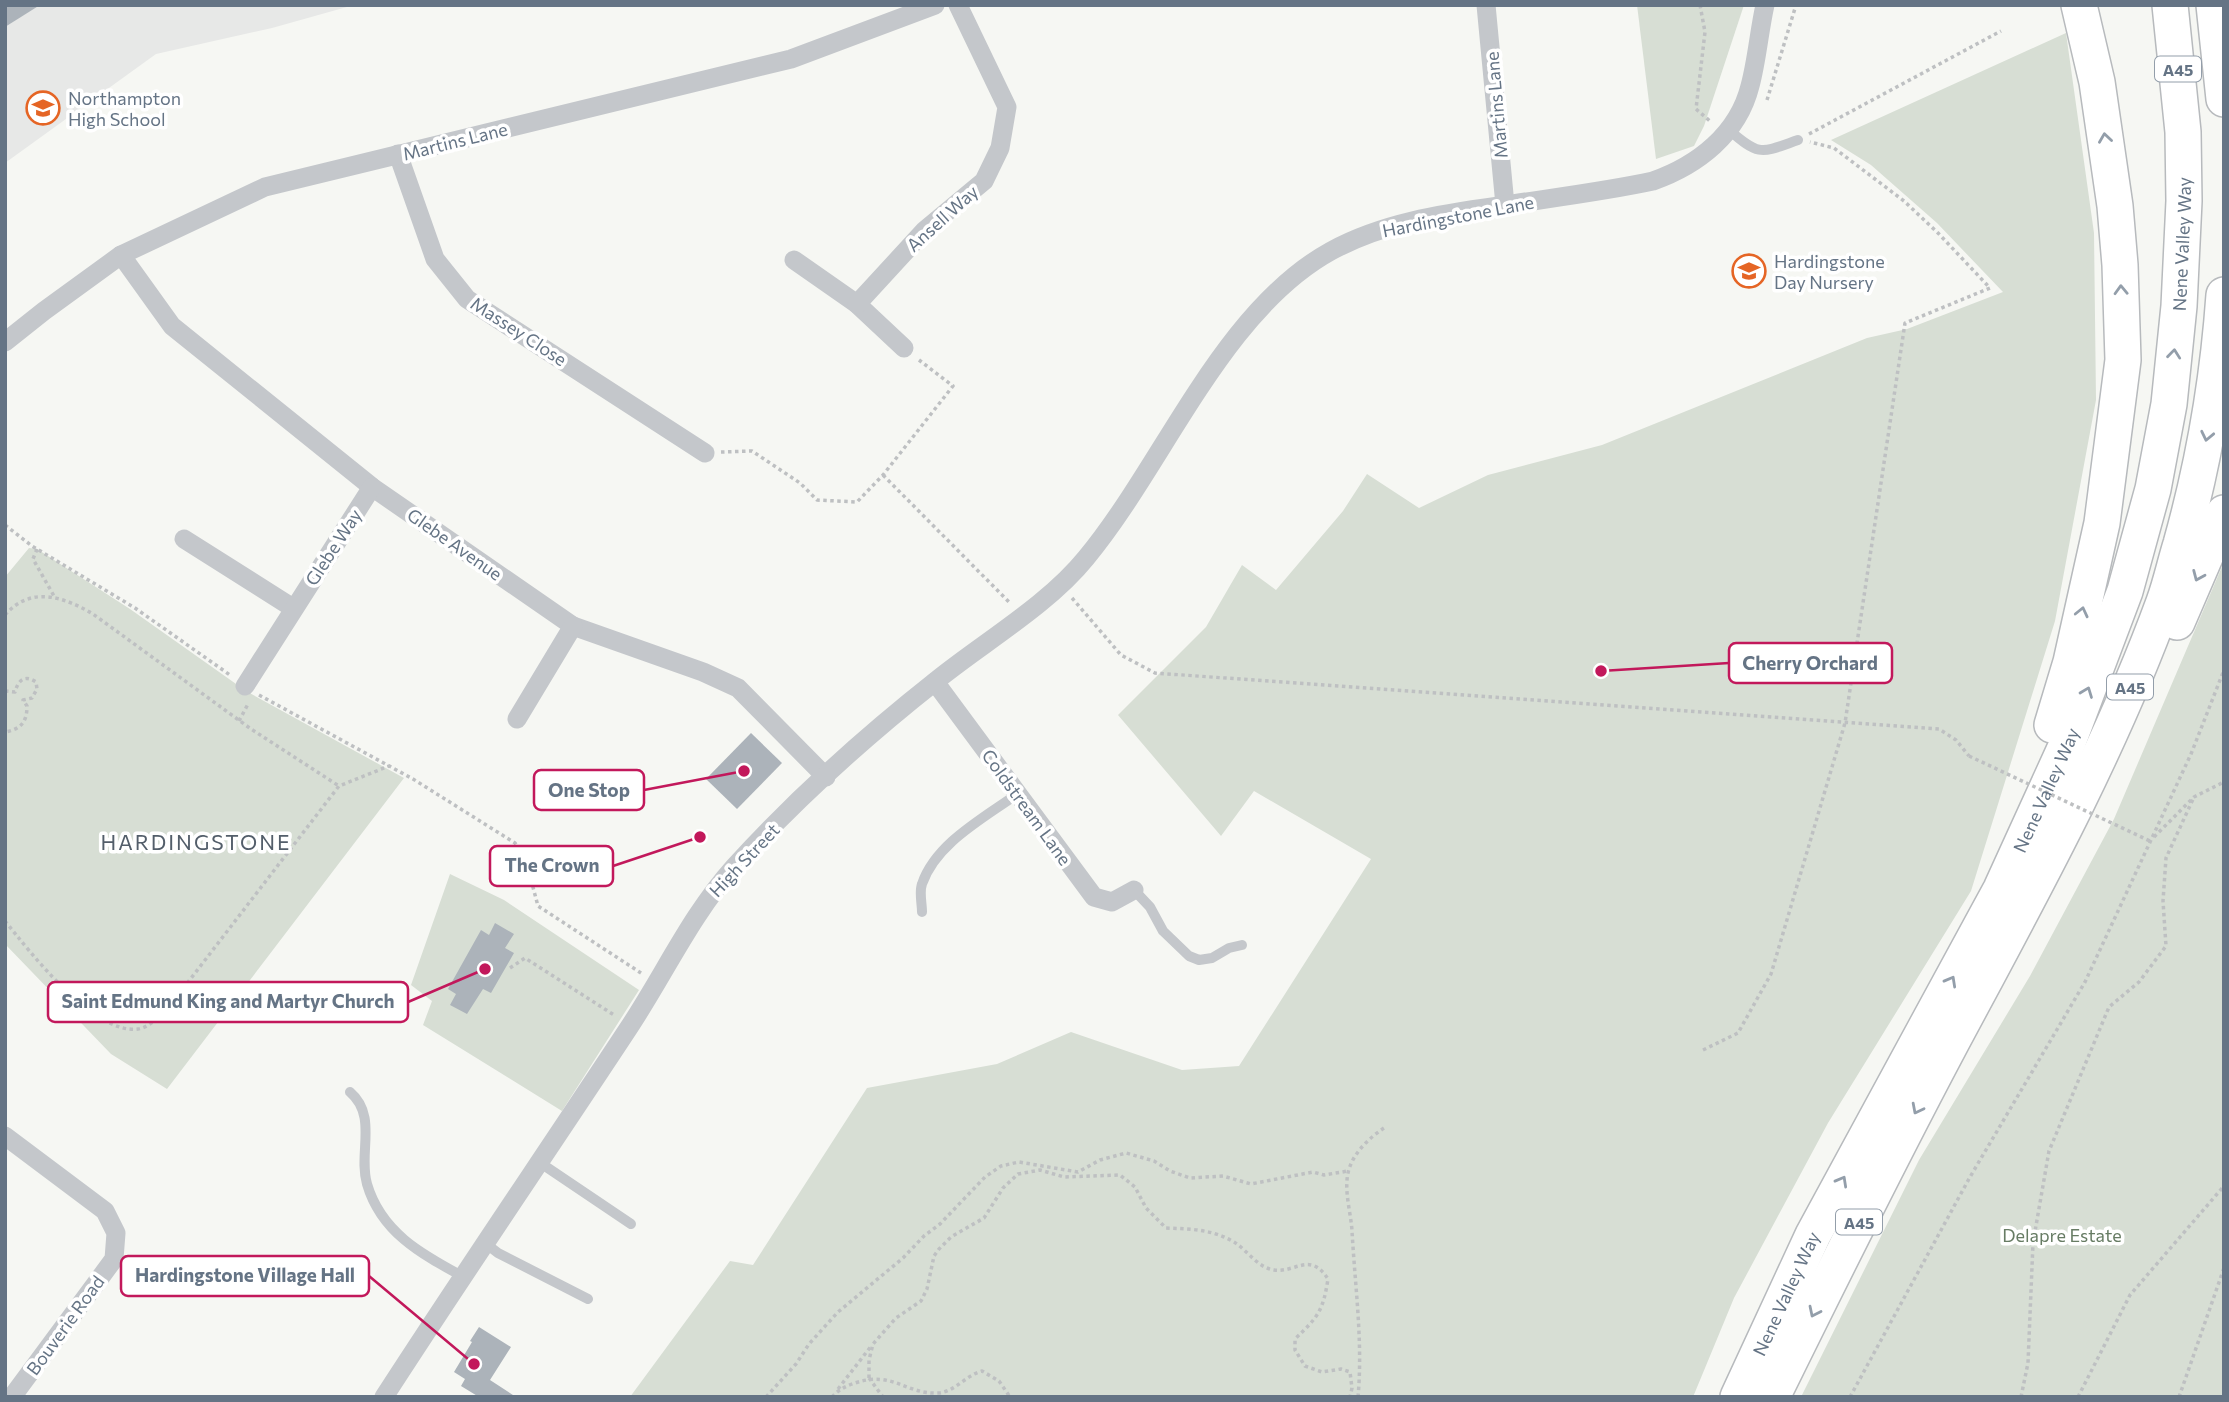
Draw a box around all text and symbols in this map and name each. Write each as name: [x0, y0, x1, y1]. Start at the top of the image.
street label: Martins Lane: [1480, 51, 1512, 159]
road number: A45: [2155, 57, 2201, 82]
place label: Northampton High School: [68, 87, 181, 130]
school or university icon: Northampton High School: [24, 89, 62, 127]
street label: Martins Lane: [400, 117, 510, 165]
one-way arrow: [2098, 132, 2113, 144]
street label: Nene Valley Way: [2168, 177, 2195, 312]
street label: Ansell Way: [902, 180, 982, 256]
street label: Hardingstone Lane: [1380, 191, 1536, 241]
place label: Hardingstone Day Nursery: [1774, 250, 1885, 293]
school or university icon: Hardingstone Day Nursery: [1730, 252, 1768, 290]
one-way arrow: [2114, 285, 2129, 296]
street label: Massey Close: [467, 292, 571, 370]
one-way arrow: [2166, 349, 2181, 360]
one-way arrow: [2200, 430, 2215, 442]
street label: Glebe Avenue: [403, 503, 507, 585]
street label: Glebe Way: [300, 505, 366, 589]
one-way arrow: [2192, 569, 2206, 581]
one-way arrow: [2074, 606, 2088, 618]
callout: Cherry Orchard: [1729, 643, 1892, 683]
text: Cherry Orchard: [1742, 651, 1878, 674]
road number: A45: [2107, 674, 2153, 700]
one-way arrow: [2079, 686, 2093, 698]
street label: Nene Valley Way: [2008, 725, 2083, 856]
street label: Coldstream Lane: [978, 745, 1076, 869]
callout: One Stop: [534, 770, 644, 810]
text: One Stop: [548, 778, 630, 801]
street label: High Street: [704, 819, 784, 901]
district label: HARDINGSTONE: [100, 829, 292, 854]
callout: The Crown: [490, 846, 613, 886]
text: The Crown: [504, 853, 600, 876]
one-way arrow: [1943, 976, 1957, 988]
callout: Saint Edmund King and Martyr Church: [48, 982, 408, 1022]
text: Saint Edmund King and Martyr Church: [62, 989, 394, 1012]
one-way arrow: [1912, 1102, 1925, 1114]
one-way arrow: [1834, 1175, 1847, 1188]
road number: A45: [1836, 1210, 1882, 1234]
park label: Delapre Estate: [2002, 1224, 2122, 1246]
street label: Nene Valley Way: [1748, 1228, 1824, 1359]
callout: Hardingstone Village Hall: [121, 1256, 369, 1296]
text: Hardingstone Village Hall: [135, 1263, 355, 1286]
street label: Bouverie Road: [22, 1271, 108, 1379]
one-way arrow: [1808, 1305, 1822, 1317]

